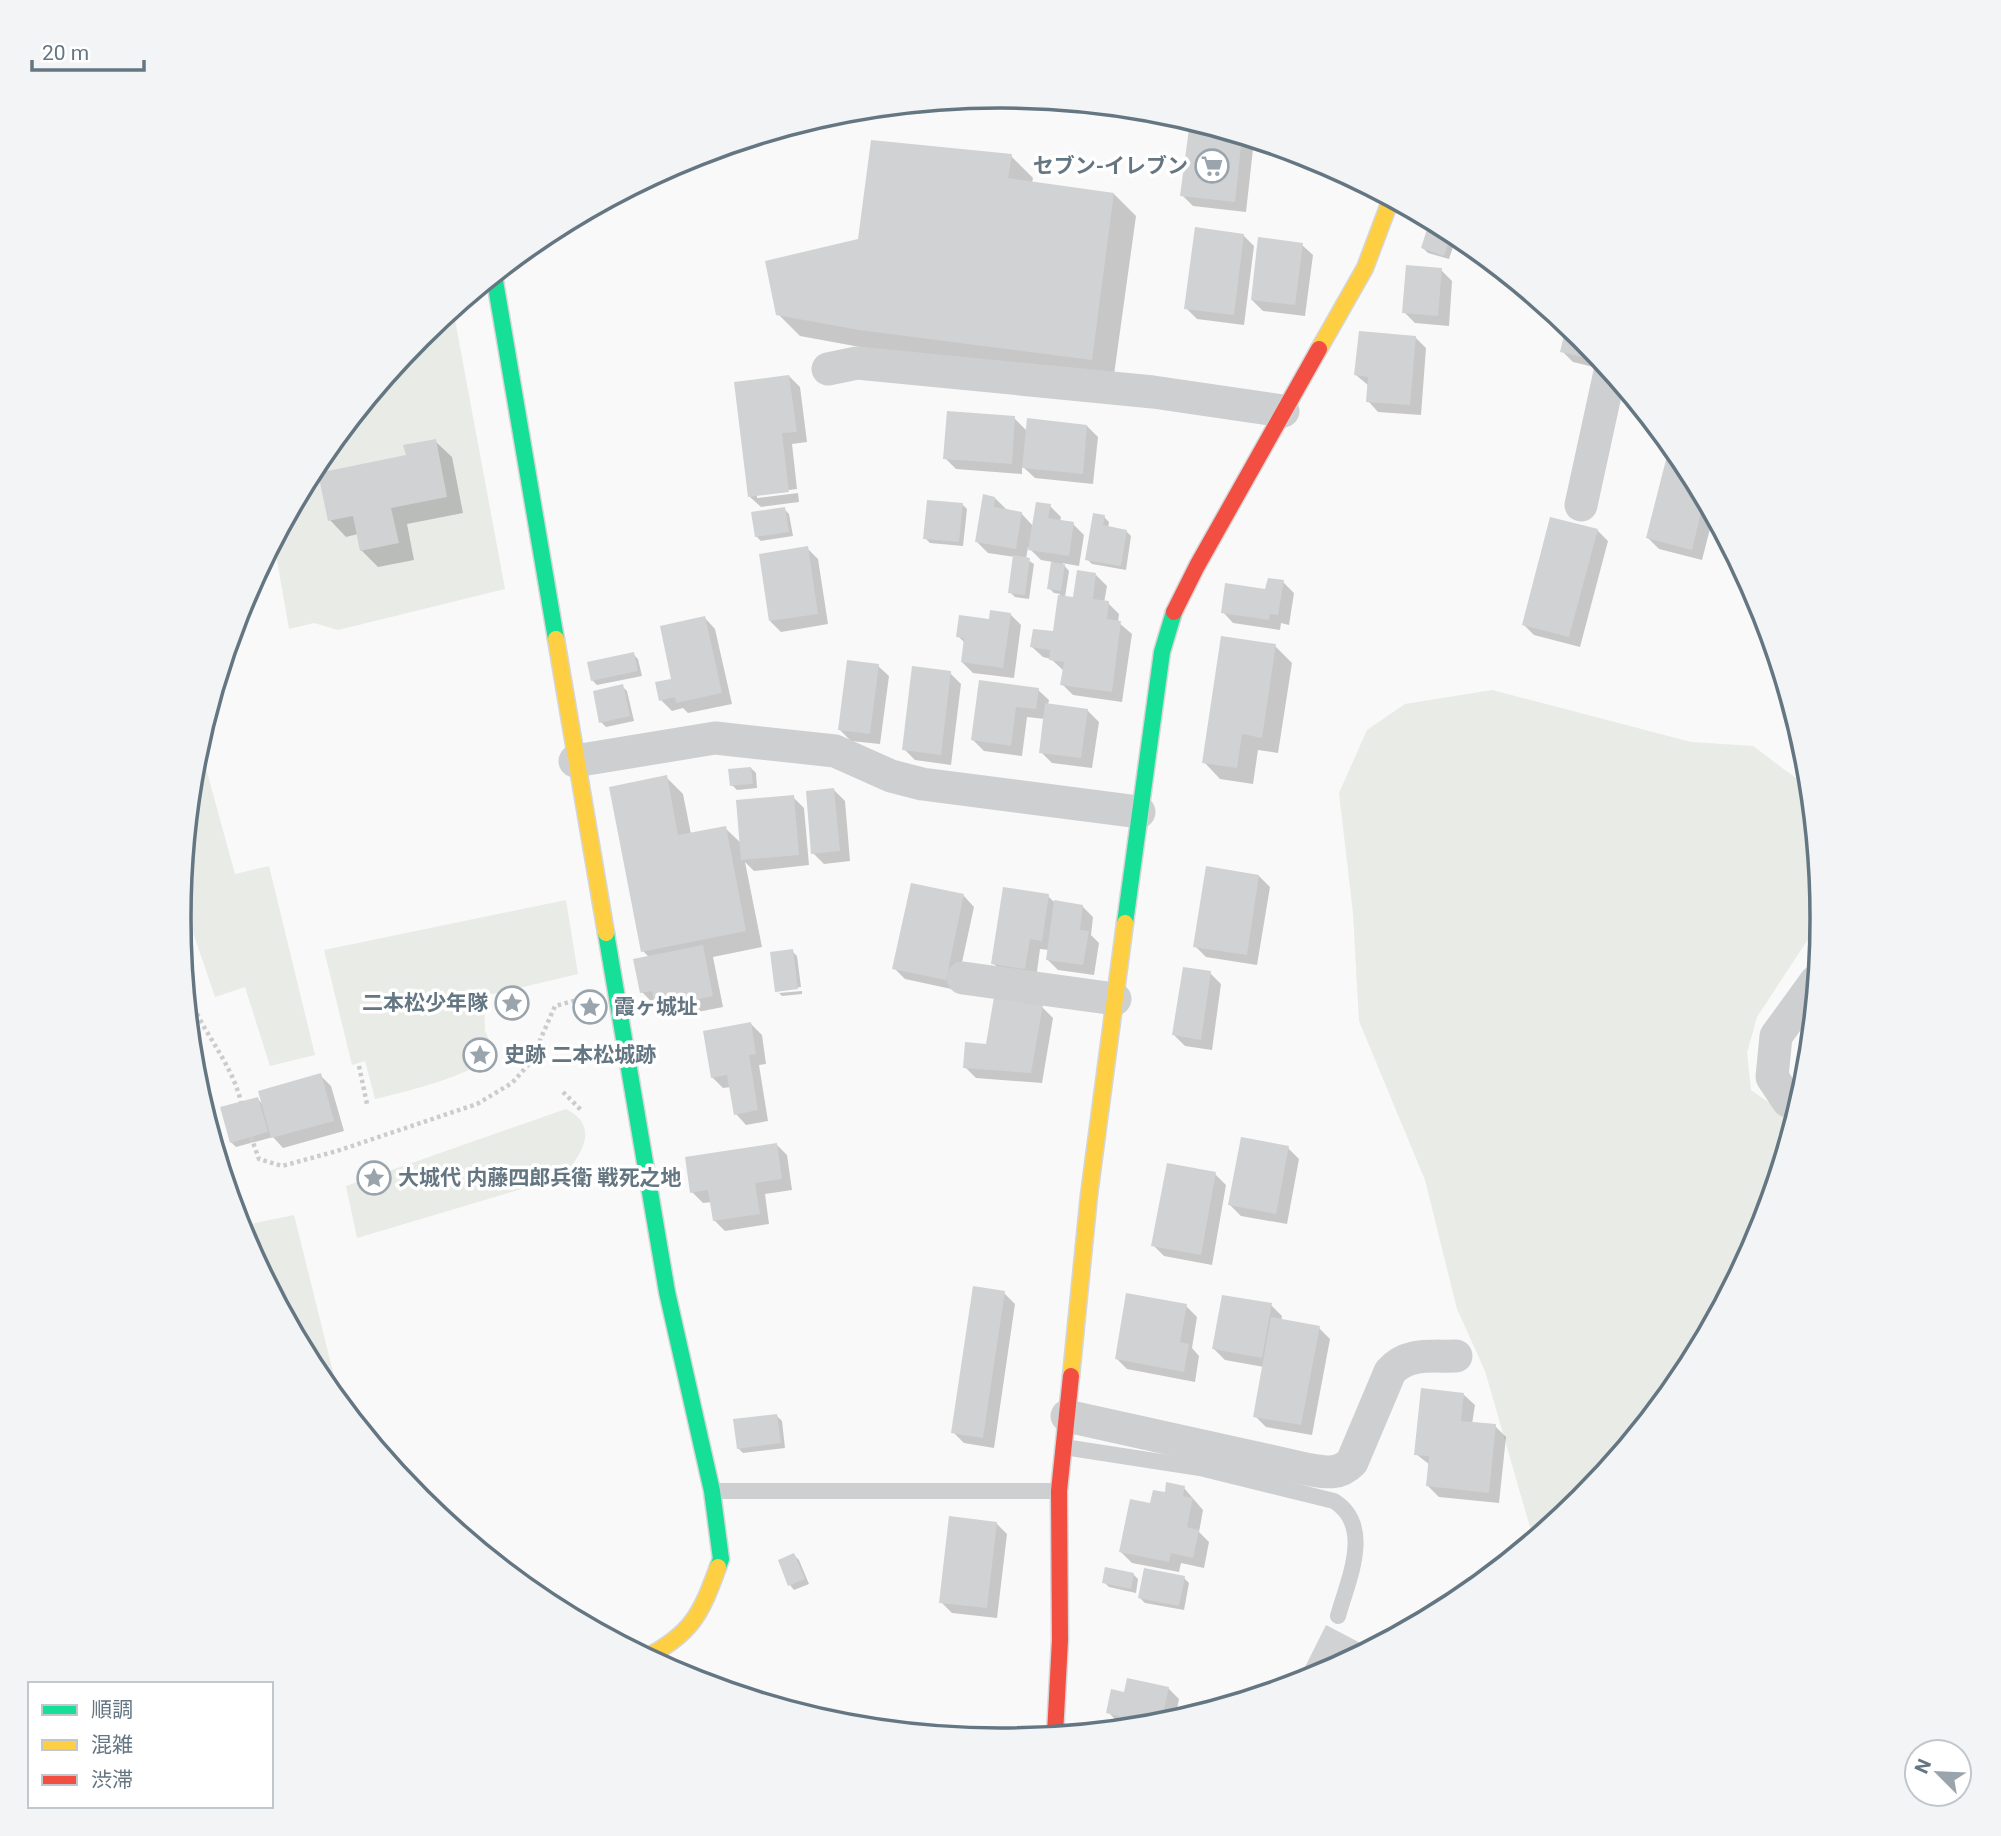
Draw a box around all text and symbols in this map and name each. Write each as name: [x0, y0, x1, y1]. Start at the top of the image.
scale bar: [32, 28, 144, 72]
text: 20 m: [42, 41, 89, 65]
supermarket icon: セブン-イレブン: [1193, 147, 1231, 185]
place label: セブン-イレブン: [1033, 154, 1188, 178]
place icon: 二本松少年隊: [493, 984, 531, 1022]
place icon: 霞ヶ城址: [571, 988, 609, 1026]
place label: 二本松少年隊: [362, 991, 488, 1015]
place label: 霞ヶ城址: [614, 995, 698, 1019]
place icon: 史跡 二本松城跡: [461, 1036, 499, 1074]
place label: 史跡 二本松城跡: [504, 1043, 656, 1067]
place icon: 大城代 内藤四郎兵衛 戦死之地: [355, 1159, 393, 1197]
place label: 大城代 内藤四郎兵衛 戦死之地: [398, 1166, 681, 1190]
legend: [28, 1682, 273, 1808]
text: 順調: [91, 1698, 133, 1722]
text: 混雑: [91, 1733, 133, 1757]
north arrow: [1903, 1738, 1973, 1808]
text: N: [1910, 1755, 1936, 1777]
text: 渋滞: [91, 1768, 133, 1792]

